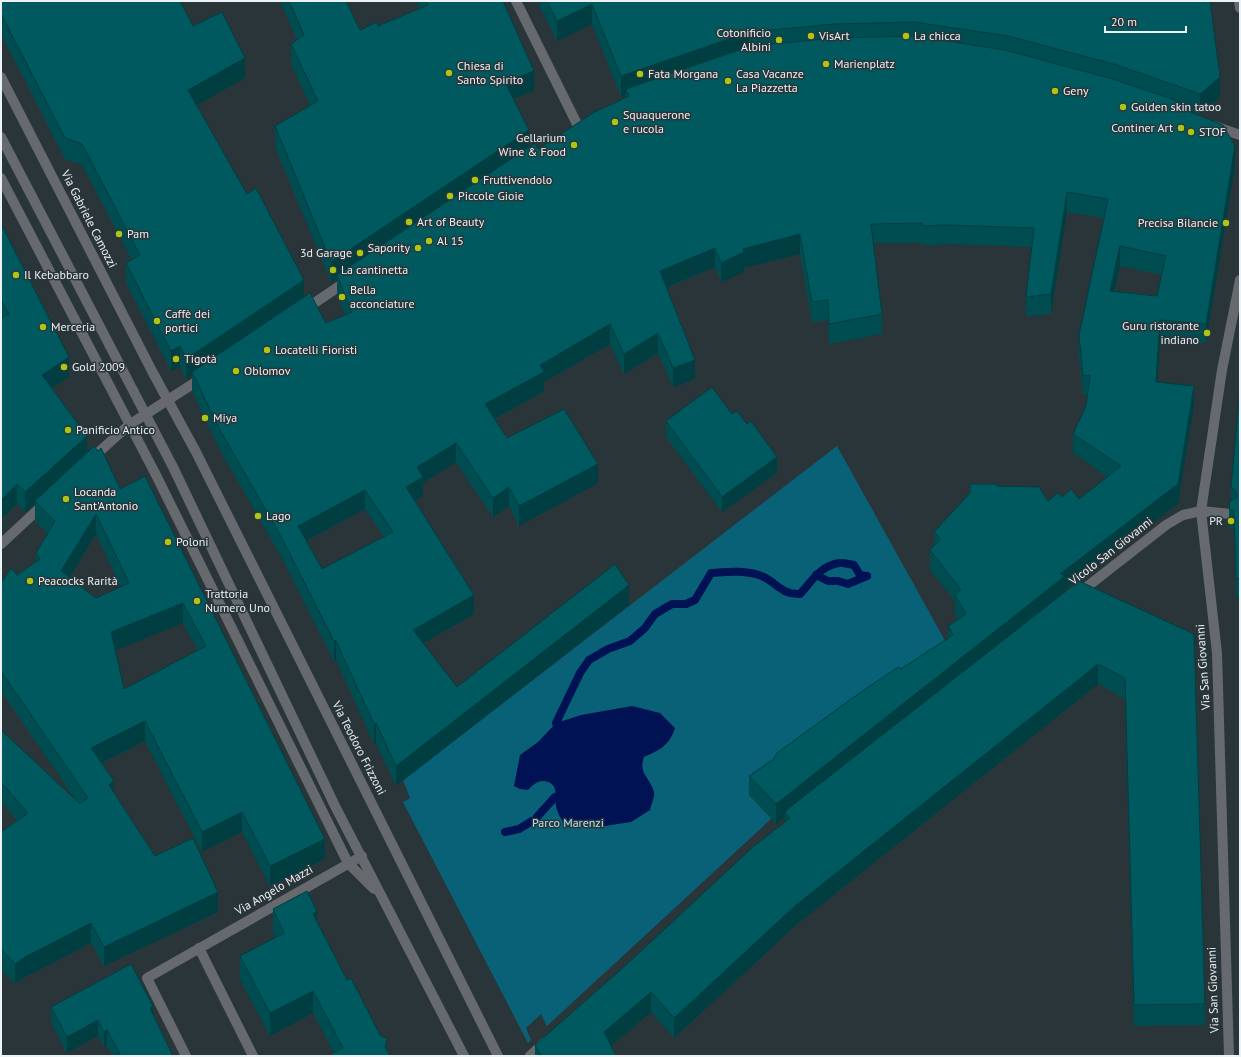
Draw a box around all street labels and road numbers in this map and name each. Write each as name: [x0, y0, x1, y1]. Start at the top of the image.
street label: Via Gabriele Camozzi: [58, 166, 121, 270]
street label: Vicolo San Giovanni: [1065, 513, 1155, 588]
street label: Via San Giovanni: [1192, 624, 1213, 712]
street label: Via Teodoro Frizzoni: [329, 697, 390, 797]
street label: Via Angelo Mazzi: [231, 861, 315, 918]
street label: Via San Giovanni: [1204, 947, 1222, 1034]

